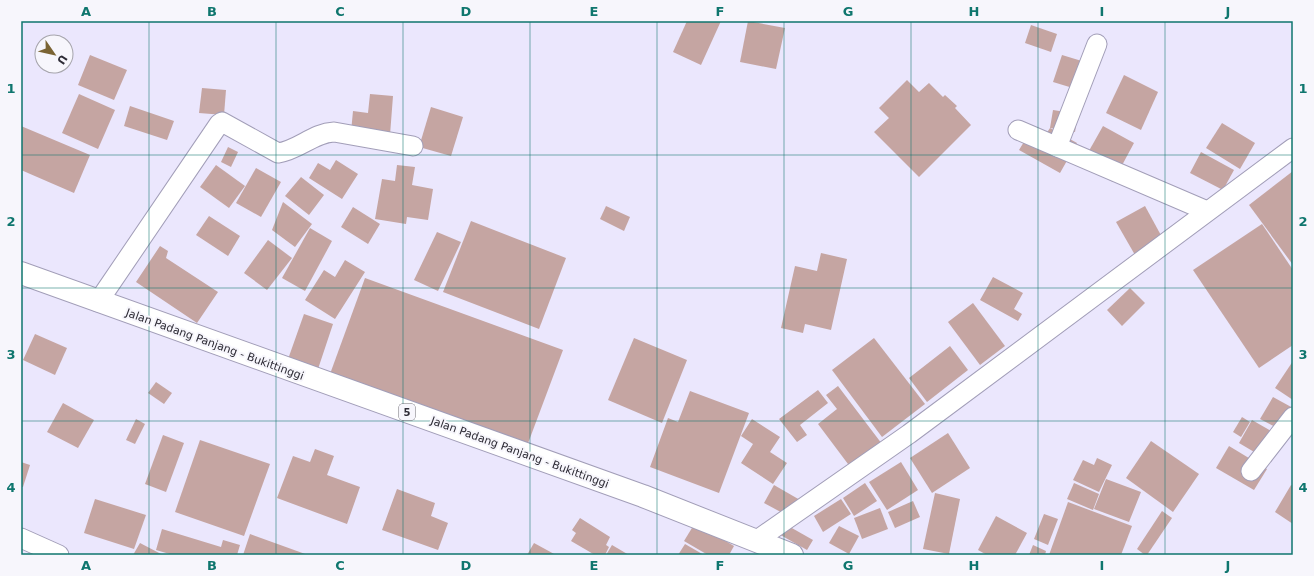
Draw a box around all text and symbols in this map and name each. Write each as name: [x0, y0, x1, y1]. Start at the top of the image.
text: A: [81, 4, 91, 19]
text: B: [207, 4, 217, 19]
text: C: [335, 4, 345, 19]
text: D: [461, 4, 472, 19]
text: E: [590, 4, 598, 19]
text: F: [716, 4, 724, 19]
text: G: [843, 4, 853, 19]
text: H: [969, 4, 979, 19]
text: I: [1100, 4, 1104, 19]
text: J: [1225, 4, 1230, 19]
north arrow: [34, 34, 74, 74]
text: U: [54, 52, 70, 67]
text: 1: [6, 81, 16, 96]
text: 1: [1298, 81, 1308, 96]
text: 2: [6, 214, 16, 229]
text: 2: [1298, 214, 1308, 229]
street label: Jalan Padang Panjang - Bukittinggi: [123, 306, 306, 383]
text: 3: [6, 347, 16, 362]
text: 3: [1298, 347, 1308, 362]
road number: 5: [399, 404, 415, 420]
street label: Jalan Padang Panjang - Bukittinggi: [428, 414, 611, 491]
text: 4: [6, 480, 16, 495]
text: 4: [1298, 480, 1308, 495]
text: A: [81, 558, 91, 573]
text: B: [207, 558, 217, 573]
text: C: [335, 558, 345, 573]
text: D: [461, 558, 472, 573]
text: E: [590, 558, 598, 573]
text: F: [716, 558, 724, 573]
text: G: [843, 558, 853, 573]
text: H: [969, 558, 979, 573]
text: I: [1100, 558, 1104, 573]
text: J: [1225, 558, 1230, 573]

